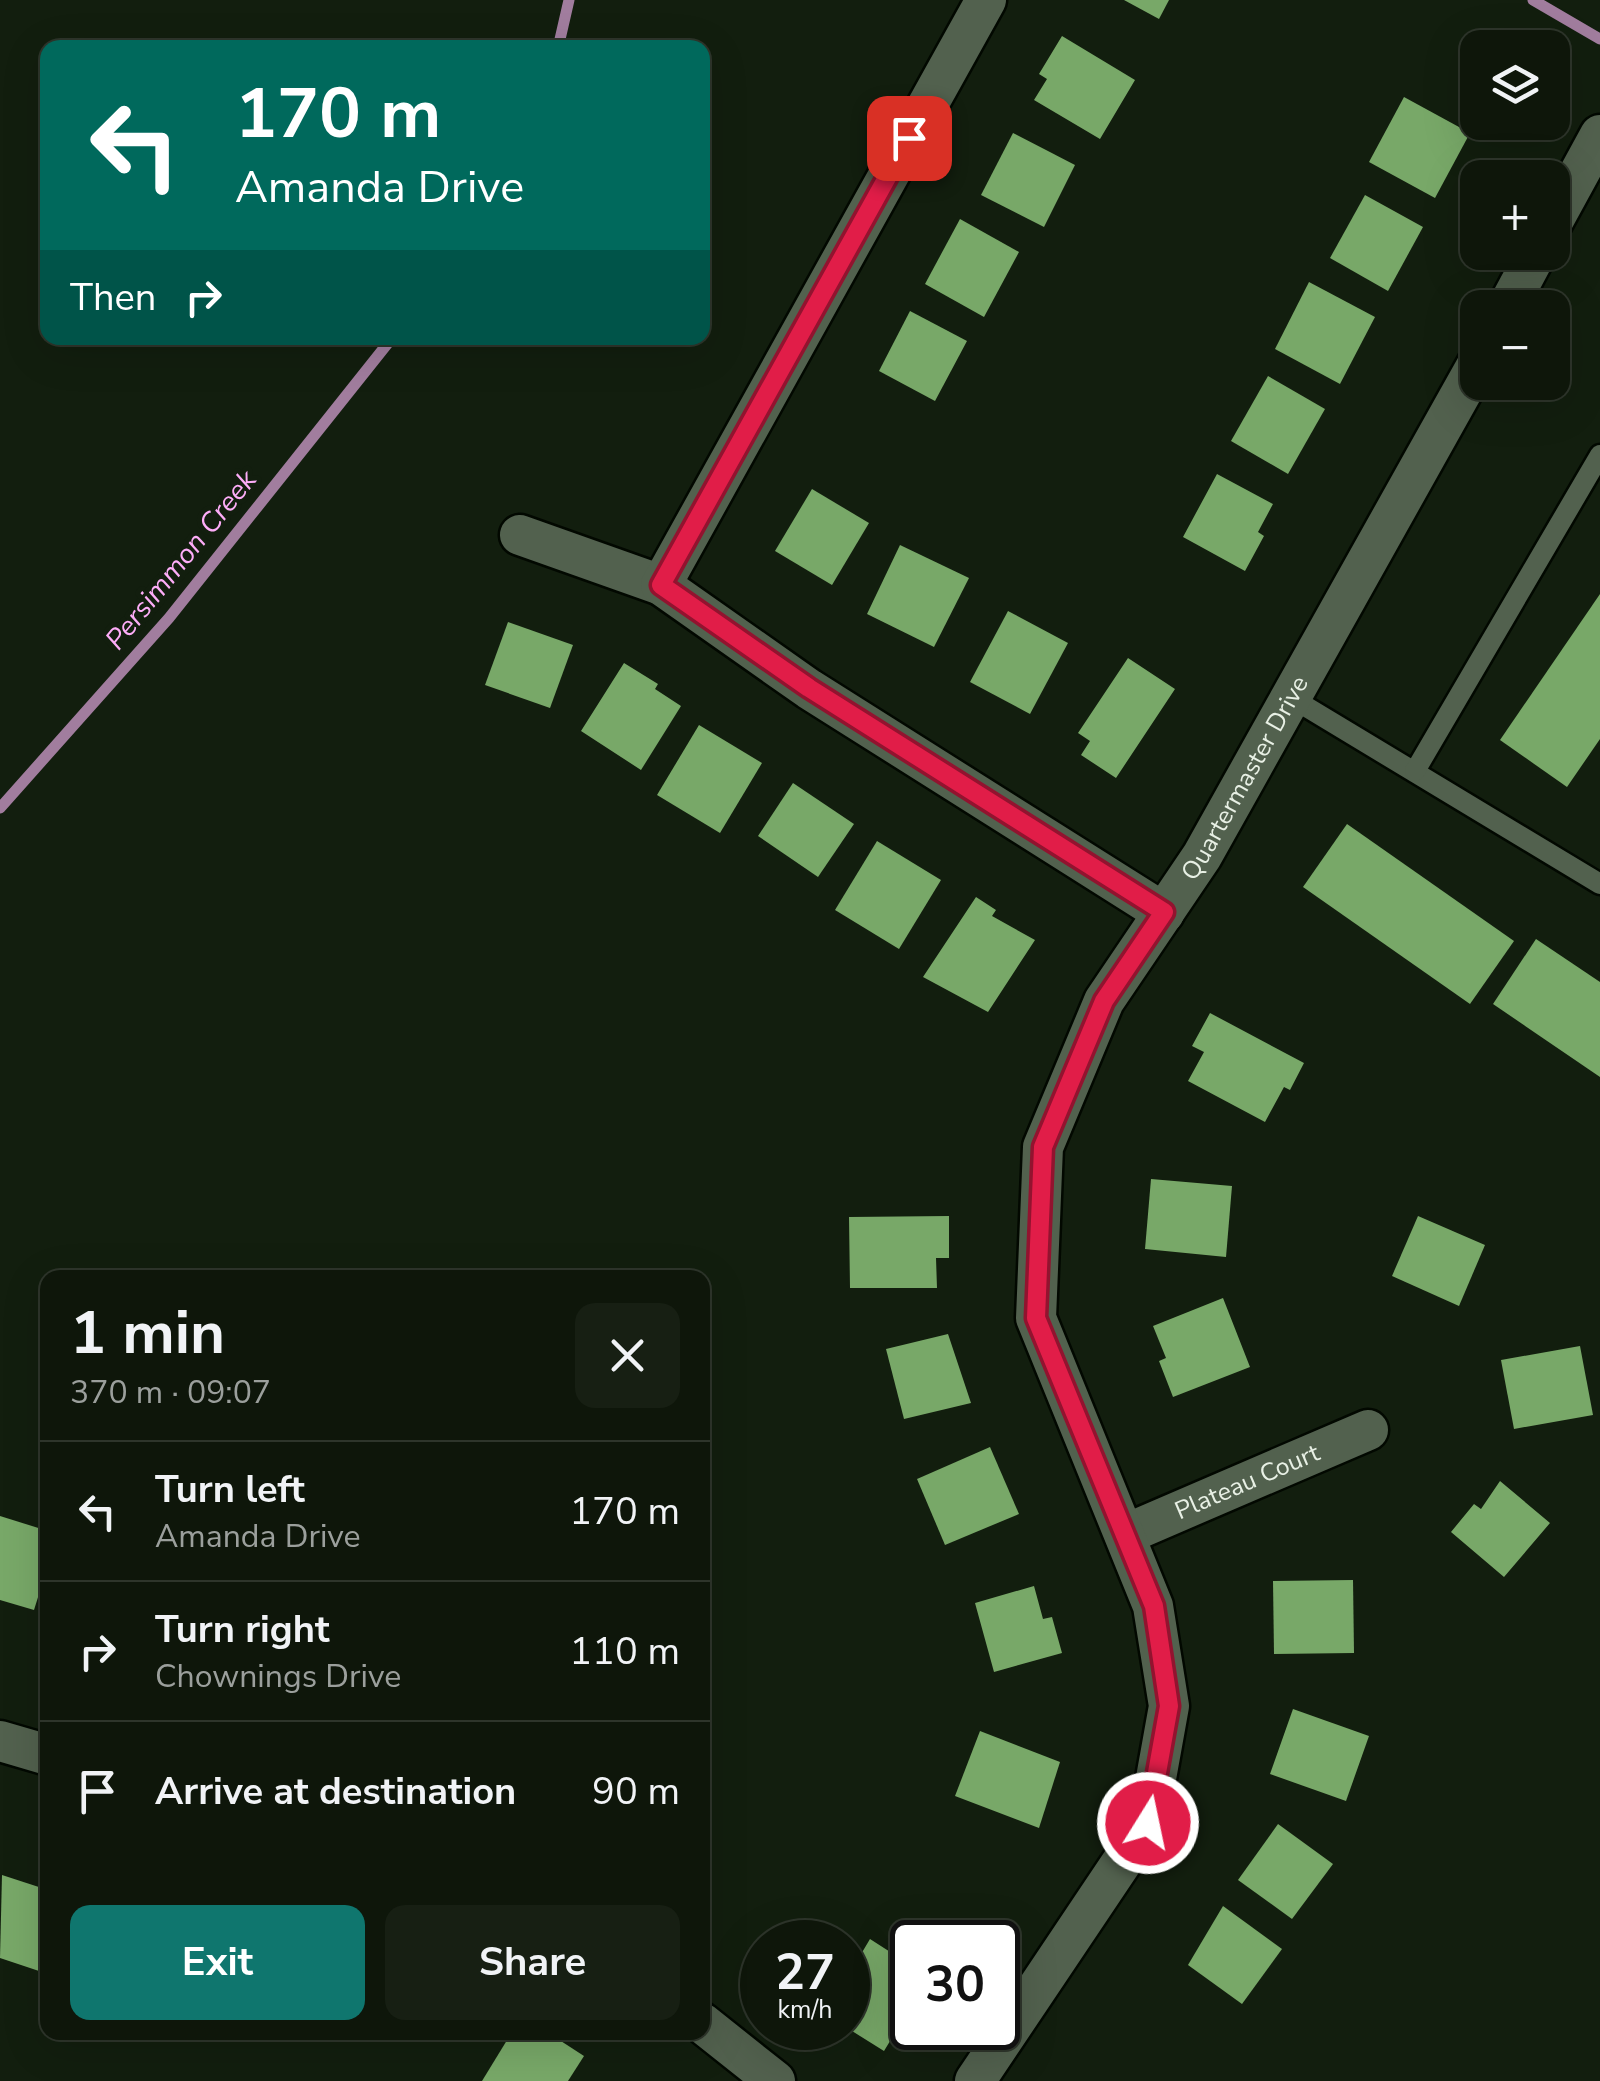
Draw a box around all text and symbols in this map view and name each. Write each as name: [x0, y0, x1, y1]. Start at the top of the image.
map controls: [1460, 30, 1570, 400]
button: layers: [1460, 30, 1570, 140]
text: 170 m: [235, 66, 441, 162]
icon: left: [70, 80, 200, 210]
pin: [867, 96, 952, 181]
icon: arrive: [882, 111, 937, 166]
text: Amanda Drive: [235, 157, 524, 218]
button: +: [1460, 160, 1570, 270]
icon: right: [176, 270, 231, 325]
text: Then: [70, 272, 156, 323]
button: −: [1460, 290, 1570, 400]
water label: Persimmon Creek: [97, 461, 266, 658]
street label: Quartermaster Drive: [1173, 670, 1317, 887]
text: 1 min: [70, 1292, 225, 1374]
button: close: [575, 1303, 680, 1408]
text: 370 m · 09:07: [70, 1371, 271, 1414]
street label: Plateau Court: [1170, 1436, 1325, 1528]
text: Turn left: [155, 1464, 305, 1515]
icon: left: [70, 1484, 125, 1539]
text: 170 m: [569, 1486, 680, 1537]
text: Amanda Drive: [155, 1515, 361, 1558]
text: Turn right: [155, 1604, 330, 1655]
icon: right: [70, 1624, 125, 1679]
text: 110 m: [569, 1626, 680, 1677]
text: Chownings Drive: [155, 1655, 401, 1698]
icon: arrive: [70, 1764, 125, 1819]
text: Arrive at destination: [155, 1766, 516, 1817]
text: 90 m: [592, 1766, 680, 1817]
position arrow: [1096, 1771, 1200, 1875]
button: Exit: [70, 1905, 365, 2020]
button: Share: [385, 1905, 680, 2020]
speed limit sign: 30: [890, 1920, 1020, 2050]
text: 27: [775, 1938, 835, 2007]
text: km/h: [777, 1993, 833, 2027]

